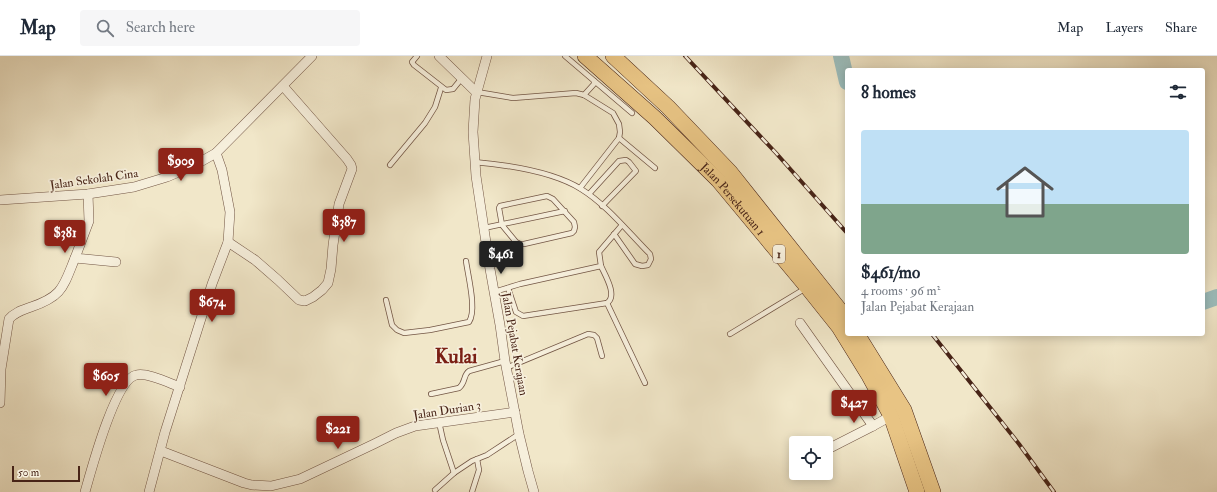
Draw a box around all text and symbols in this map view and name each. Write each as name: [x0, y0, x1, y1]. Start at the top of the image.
search box: [80, 10, 360, 46]
text: Map: [20, 16, 56, 40]
icon: search: [94, 17, 116, 39]
text: Search here: [126, 18, 195, 37]
text: Map: [1057, 19, 1083, 36]
text: Layers: [1105, 19, 1143, 36]
text: Share: [1165, 19, 1197, 36]
icon: filters: [1167, 81, 1189, 103]
text: 8 homes: [861, 82, 916, 103]
pin: $909: [157, 148, 205, 182]
text: $909: [167, 153, 195, 169]
icon: home: [989, 156, 1061, 228]
street label: Jalan Persekutuan 1: [696, 159, 768, 239]
street label: Jalan Sekolah Cina: [48, 166, 140, 193]
pin: $387: [320, 209, 368, 243]
text: $387: [332, 214, 356, 230]
pin: $381: [41, 220, 89, 254]
text: $381: [53, 225, 77, 241]
pin: $461: [477, 241, 525, 275]
road number: 1: [773, 245, 785, 263]
text: $461: [488, 246, 514, 262]
text: $461/mo: [861, 262, 920, 283]
text: 4 rooms · 96 m²: [861, 283, 940, 299]
pin: $674: [188, 289, 236, 323]
street label: Jalan Pejabat Kerajaan: [498, 290, 531, 397]
text: $674: [199, 294, 225, 310]
text: Jalan Pejabat Kerajaan: [861, 299, 974, 315]
district label: Kulai: [435, 344, 478, 369]
pin: $605: [82, 363, 130, 397]
text: $605: [93, 368, 119, 384]
pin: $427: [830, 390, 878, 424]
text: $427: [841, 395, 867, 411]
street label: Jalan Durian 3: [411, 398, 482, 423]
pin: $221: [314, 416, 362, 450]
text: $221: [325, 421, 351, 437]
map controls: [789, 436, 833, 480]
button: locate: [789, 436, 833, 480]
scale bar: [12, 464, 80, 483]
text: 50 m: [18, 466, 39, 479]

